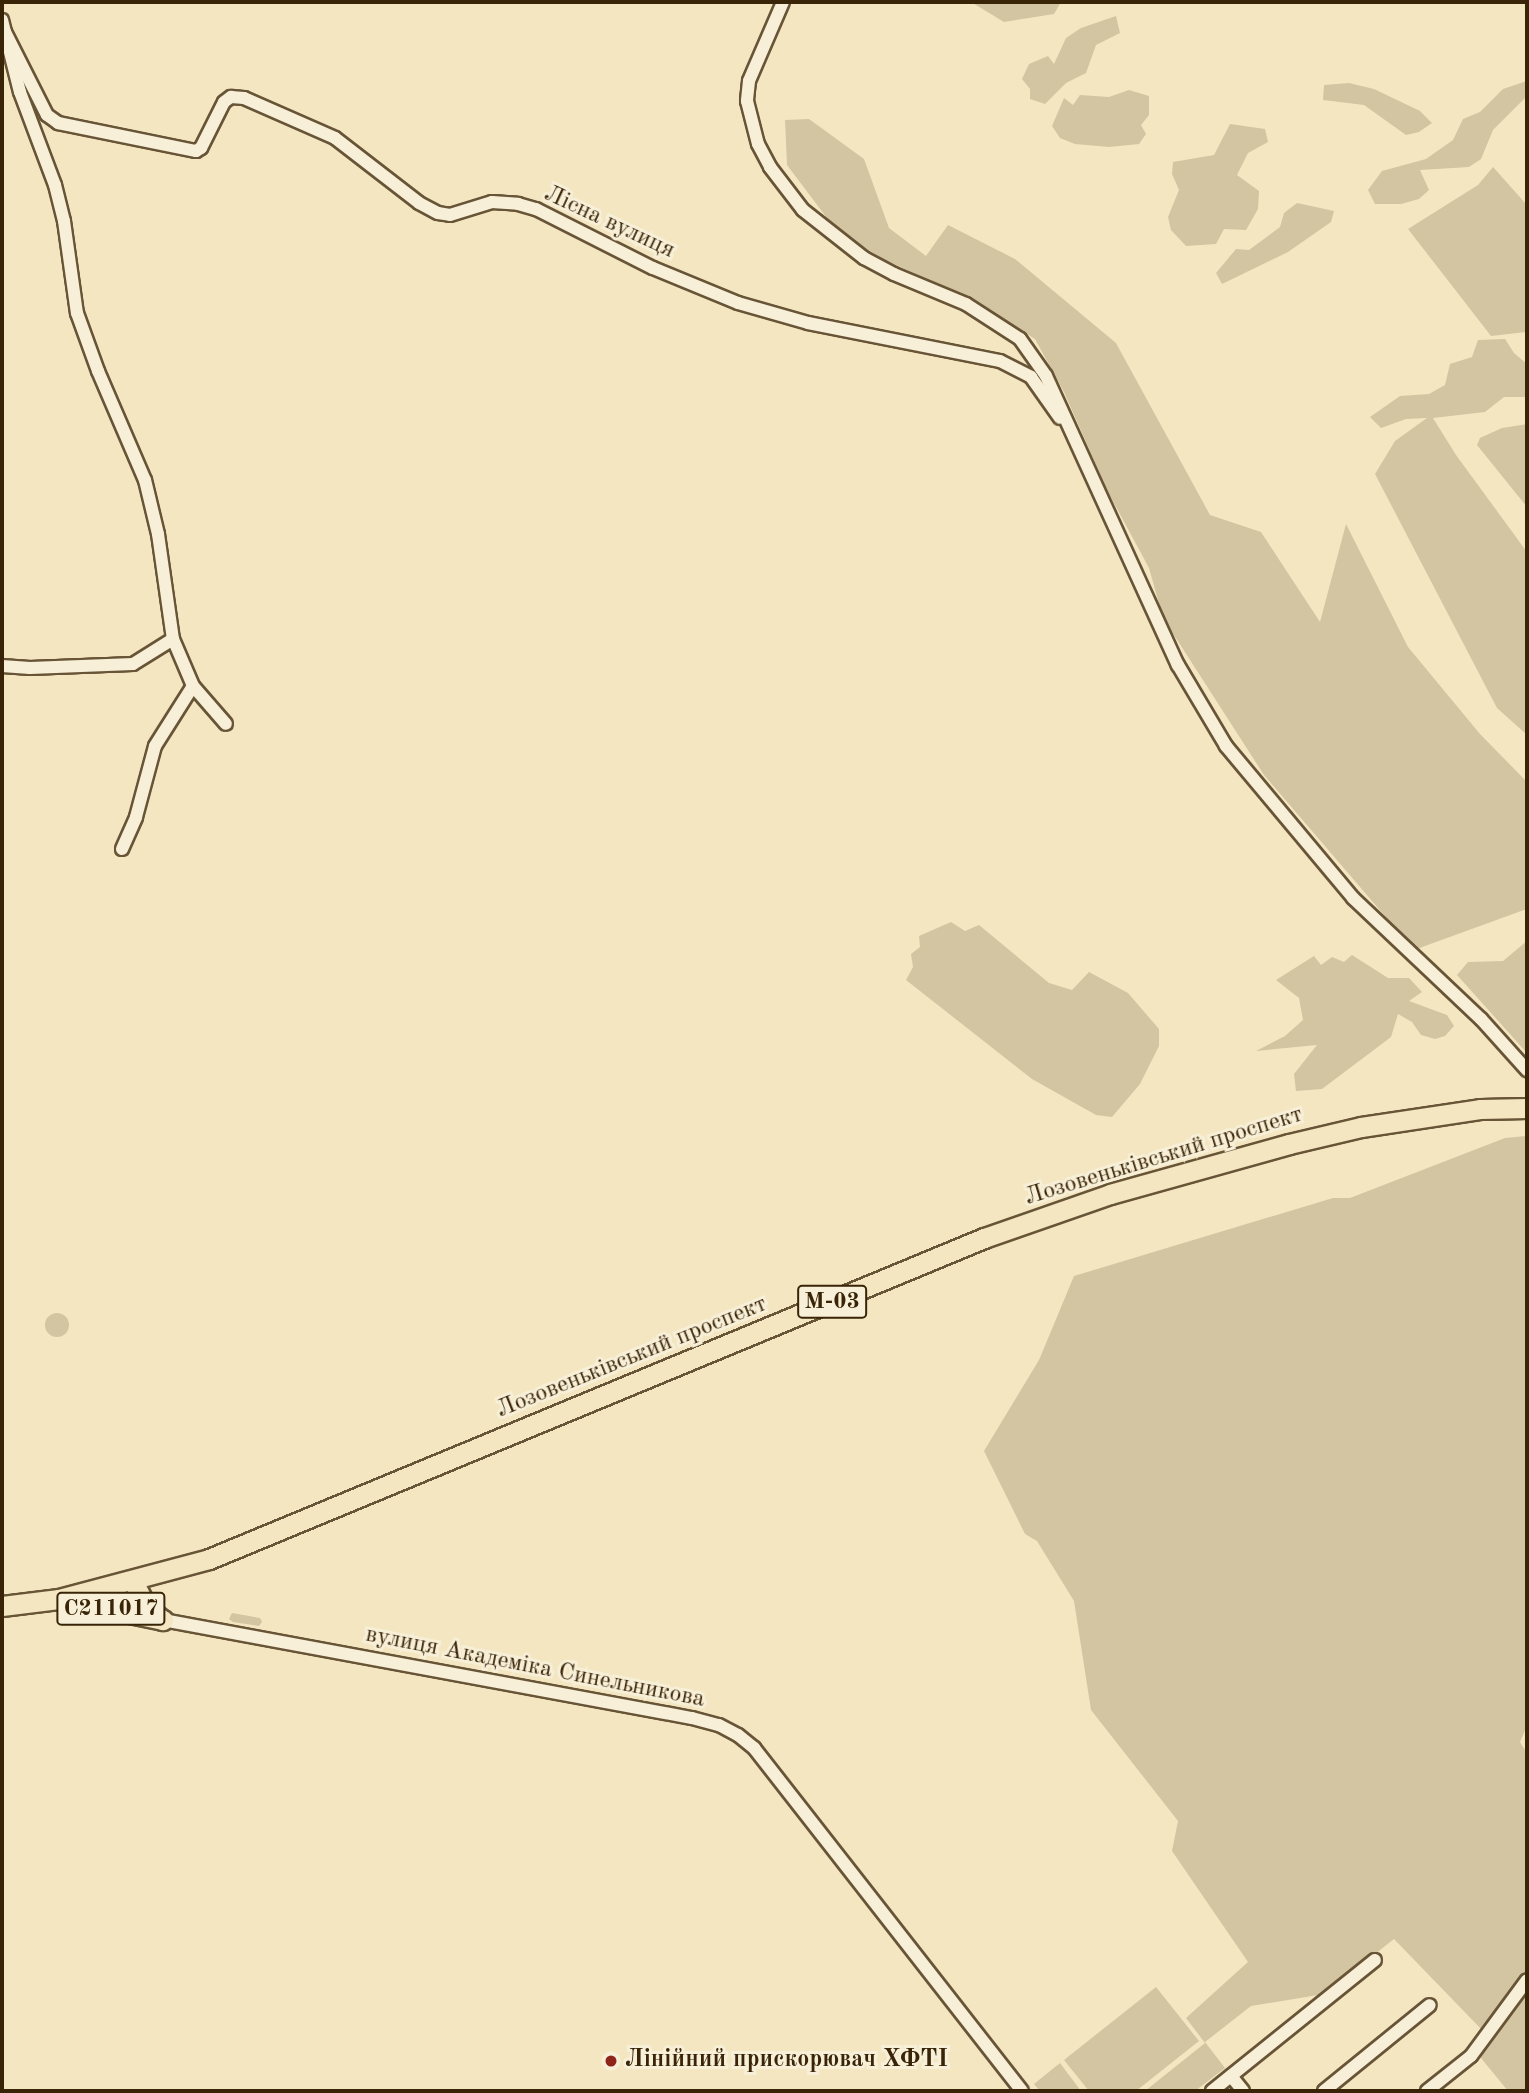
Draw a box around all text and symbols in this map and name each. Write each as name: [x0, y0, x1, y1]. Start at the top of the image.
street label: Лісна вулиця: [539, 180, 679, 266]
street label: Лозовеньківський проспект: [1022, 1101, 1306, 1213]
road number: М-03: [797, 1282, 867, 1322]
street label: Лозовеньківський проспект: [493, 1290, 771, 1426]
road number: С211017: [55, 1590, 167, 1628]
street label: вулиця Академіка Синельникова: [363, 1621, 707, 1715]
place label: Лінійний прискорювач ХФТІ: [625, 2047, 948, 2075]
marker: Лінійний прискорювач ХФТІ: [603, 2053, 619, 2069]

